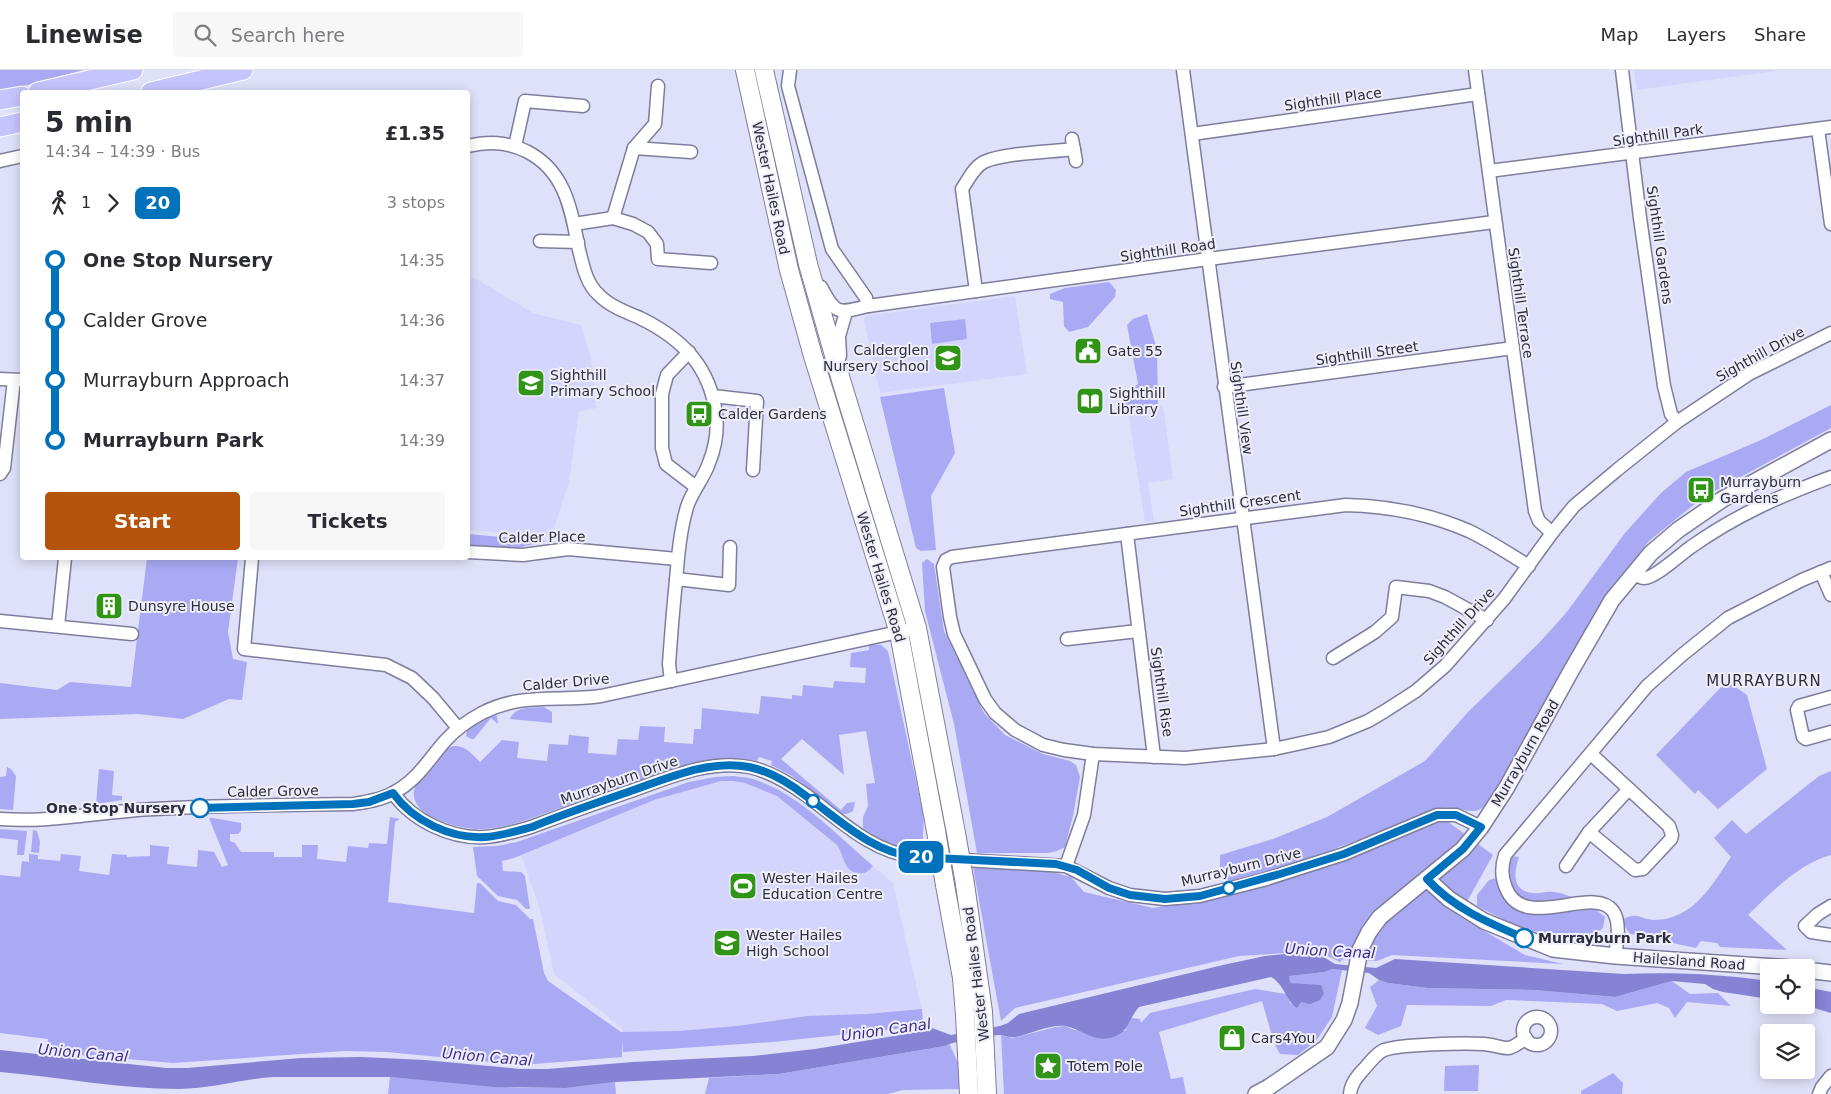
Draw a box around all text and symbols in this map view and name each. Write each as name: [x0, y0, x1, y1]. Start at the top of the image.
search box: [173, 12, 523, 57]
text: Linewise: [25, 21, 143, 49]
icon: search: [191, 21, 219, 49]
text: Search here: [231, 24, 345, 46]
text: Map: [1600, 24, 1638, 45]
text: Layers: [1666, 24, 1726, 45]
text: Share: [1754, 24, 1806, 45]
street label: Sighthill Place: [1283, 84, 1383, 114]
text: 5 min: [45, 106, 133, 139]
street label: Wester Hailes Road: [749, 120, 793, 256]
street label: Sighthill Park: [1612, 121, 1705, 149]
text: £1.35: [385, 122, 445, 144]
text: 14:34 – 14:39 · Bus: [45, 142, 200, 161]
street label: Sighthill Gardens: [1644, 185, 1676, 305]
icon: walk: [45, 189, 73, 217]
icon: forward: [99, 189, 127, 217]
text: 20: [145, 192, 170, 213]
text: 1: [81, 193, 91, 212]
text: 3 stops: [387, 193, 445, 212]
street label: Sighthill Road: [1119, 235, 1217, 265]
street label: Sighthill Terrace: [1505, 246, 1537, 360]
text: One Stop Nursery: [83, 249, 273, 271]
text: 14:35: [399, 251, 445, 270]
text: Calder Grove: [83, 309, 207, 331]
text: 14:36: [399, 311, 445, 330]
street label: Sighthill Drive: [1713, 323, 1807, 385]
public building icon: Gate 55: [1073, 336, 1103, 366]
street label: Sighthill Street: [1315, 338, 1420, 368]
place label: Calderglen Nursery School: [823, 342, 929, 374]
school or university icon: Calderglen Nursery School: [933, 343, 963, 373]
place label: Gate 55: [1107, 343, 1163, 359]
street label: Sighthill View: [1228, 360, 1256, 456]
place label: Sighthill Primary School: [550, 367, 655, 399]
school or university icon: Sighthill Primary School: [516, 368, 546, 398]
text: Murrayburn Approach: [83, 369, 290, 391]
text: 14:37: [399, 371, 445, 390]
place label: Sighthill Library: [1109, 385, 1166, 417]
library icon: Sighthill Library: [1075, 386, 1105, 416]
bus stop icon: Calder Gardens: [684, 399, 714, 429]
place label: Calder Gardens: [718, 406, 827, 422]
text: Murrayburn Park: [83, 429, 264, 451]
text: 14:39: [399, 431, 445, 450]
place label: Murrayburn Gardens: [1720, 474, 1801, 506]
bus stop icon: Murrayburn Gardens: [1686, 475, 1716, 505]
street label: Sighthill Crescent: [1178, 486, 1302, 519]
button: Start: [45, 492, 240, 550]
button: Tickets: [250, 492, 445, 550]
street label: Wester Hailes Road: [854, 510, 908, 644]
street label: Calder Place: [498, 528, 586, 546]
street label: Sighthill Drive: [1420, 584, 1498, 668]
building icon: Dunsyre House: [94, 591, 124, 621]
place label: Dunsyre House: [128, 598, 235, 614]
street label: Sighthill Rise: [1148, 646, 1176, 738]
street label: Calder Drive: [522, 670, 610, 694]
district label: MURRAYBURN: [1706, 672, 1822, 690]
street label: Murrayburn Road: [1488, 697, 1562, 809]
street label: Murrayburn Drive: [558, 752, 680, 808]
street label: Calder Grove: [227, 782, 319, 800]
unlabelled marker: [806, 794, 820, 808]
marker: One Stop Nursery: [190, 798, 210, 818]
place label: One Stop Nursery: [46, 800, 186, 816]
line badge: 20: [898, 841, 944, 873]
street label: Murrayburn Drive: [1179, 844, 1303, 890]
text: 20: [908, 846, 934, 867]
place label: Wester Hailes Education Centre: [762, 870, 883, 902]
sports icon: Wester Hailes Education Centre: [728, 871, 758, 901]
unlabelled marker: [1222, 881, 1236, 895]
street label: Wester Hailes Road: [960, 906, 992, 1042]
place label: Wester Hailes High School: [746, 927, 842, 959]
school or university icon: Wester Hailes High School: [712, 928, 742, 958]
marker: Murrayburn Park: [1514, 928, 1534, 948]
place label: Murrayburn Park: [1538, 930, 1672, 946]
water label: Union Canal: [1284, 940, 1377, 962]
street label: Hailesland Road: [1632, 949, 1746, 973]
map controls: [1760, 959, 1815, 1079]
button: locate: [1760, 959, 1815, 1014]
water label: Union Canal: [840, 1015, 933, 1045]
shop icon: Cars4You: [1217, 1023, 1247, 1053]
button: layers: [1760, 1024, 1815, 1079]
place label: Cars4You: [1251, 1030, 1315, 1046]
water label: Union Canal: [37, 1040, 130, 1066]
water label: Union Canal: [441, 1044, 534, 1070]
place icon: Totem Pole: [1033, 1051, 1063, 1081]
place label: Totem Pole: [1066, 1058, 1143, 1074]

